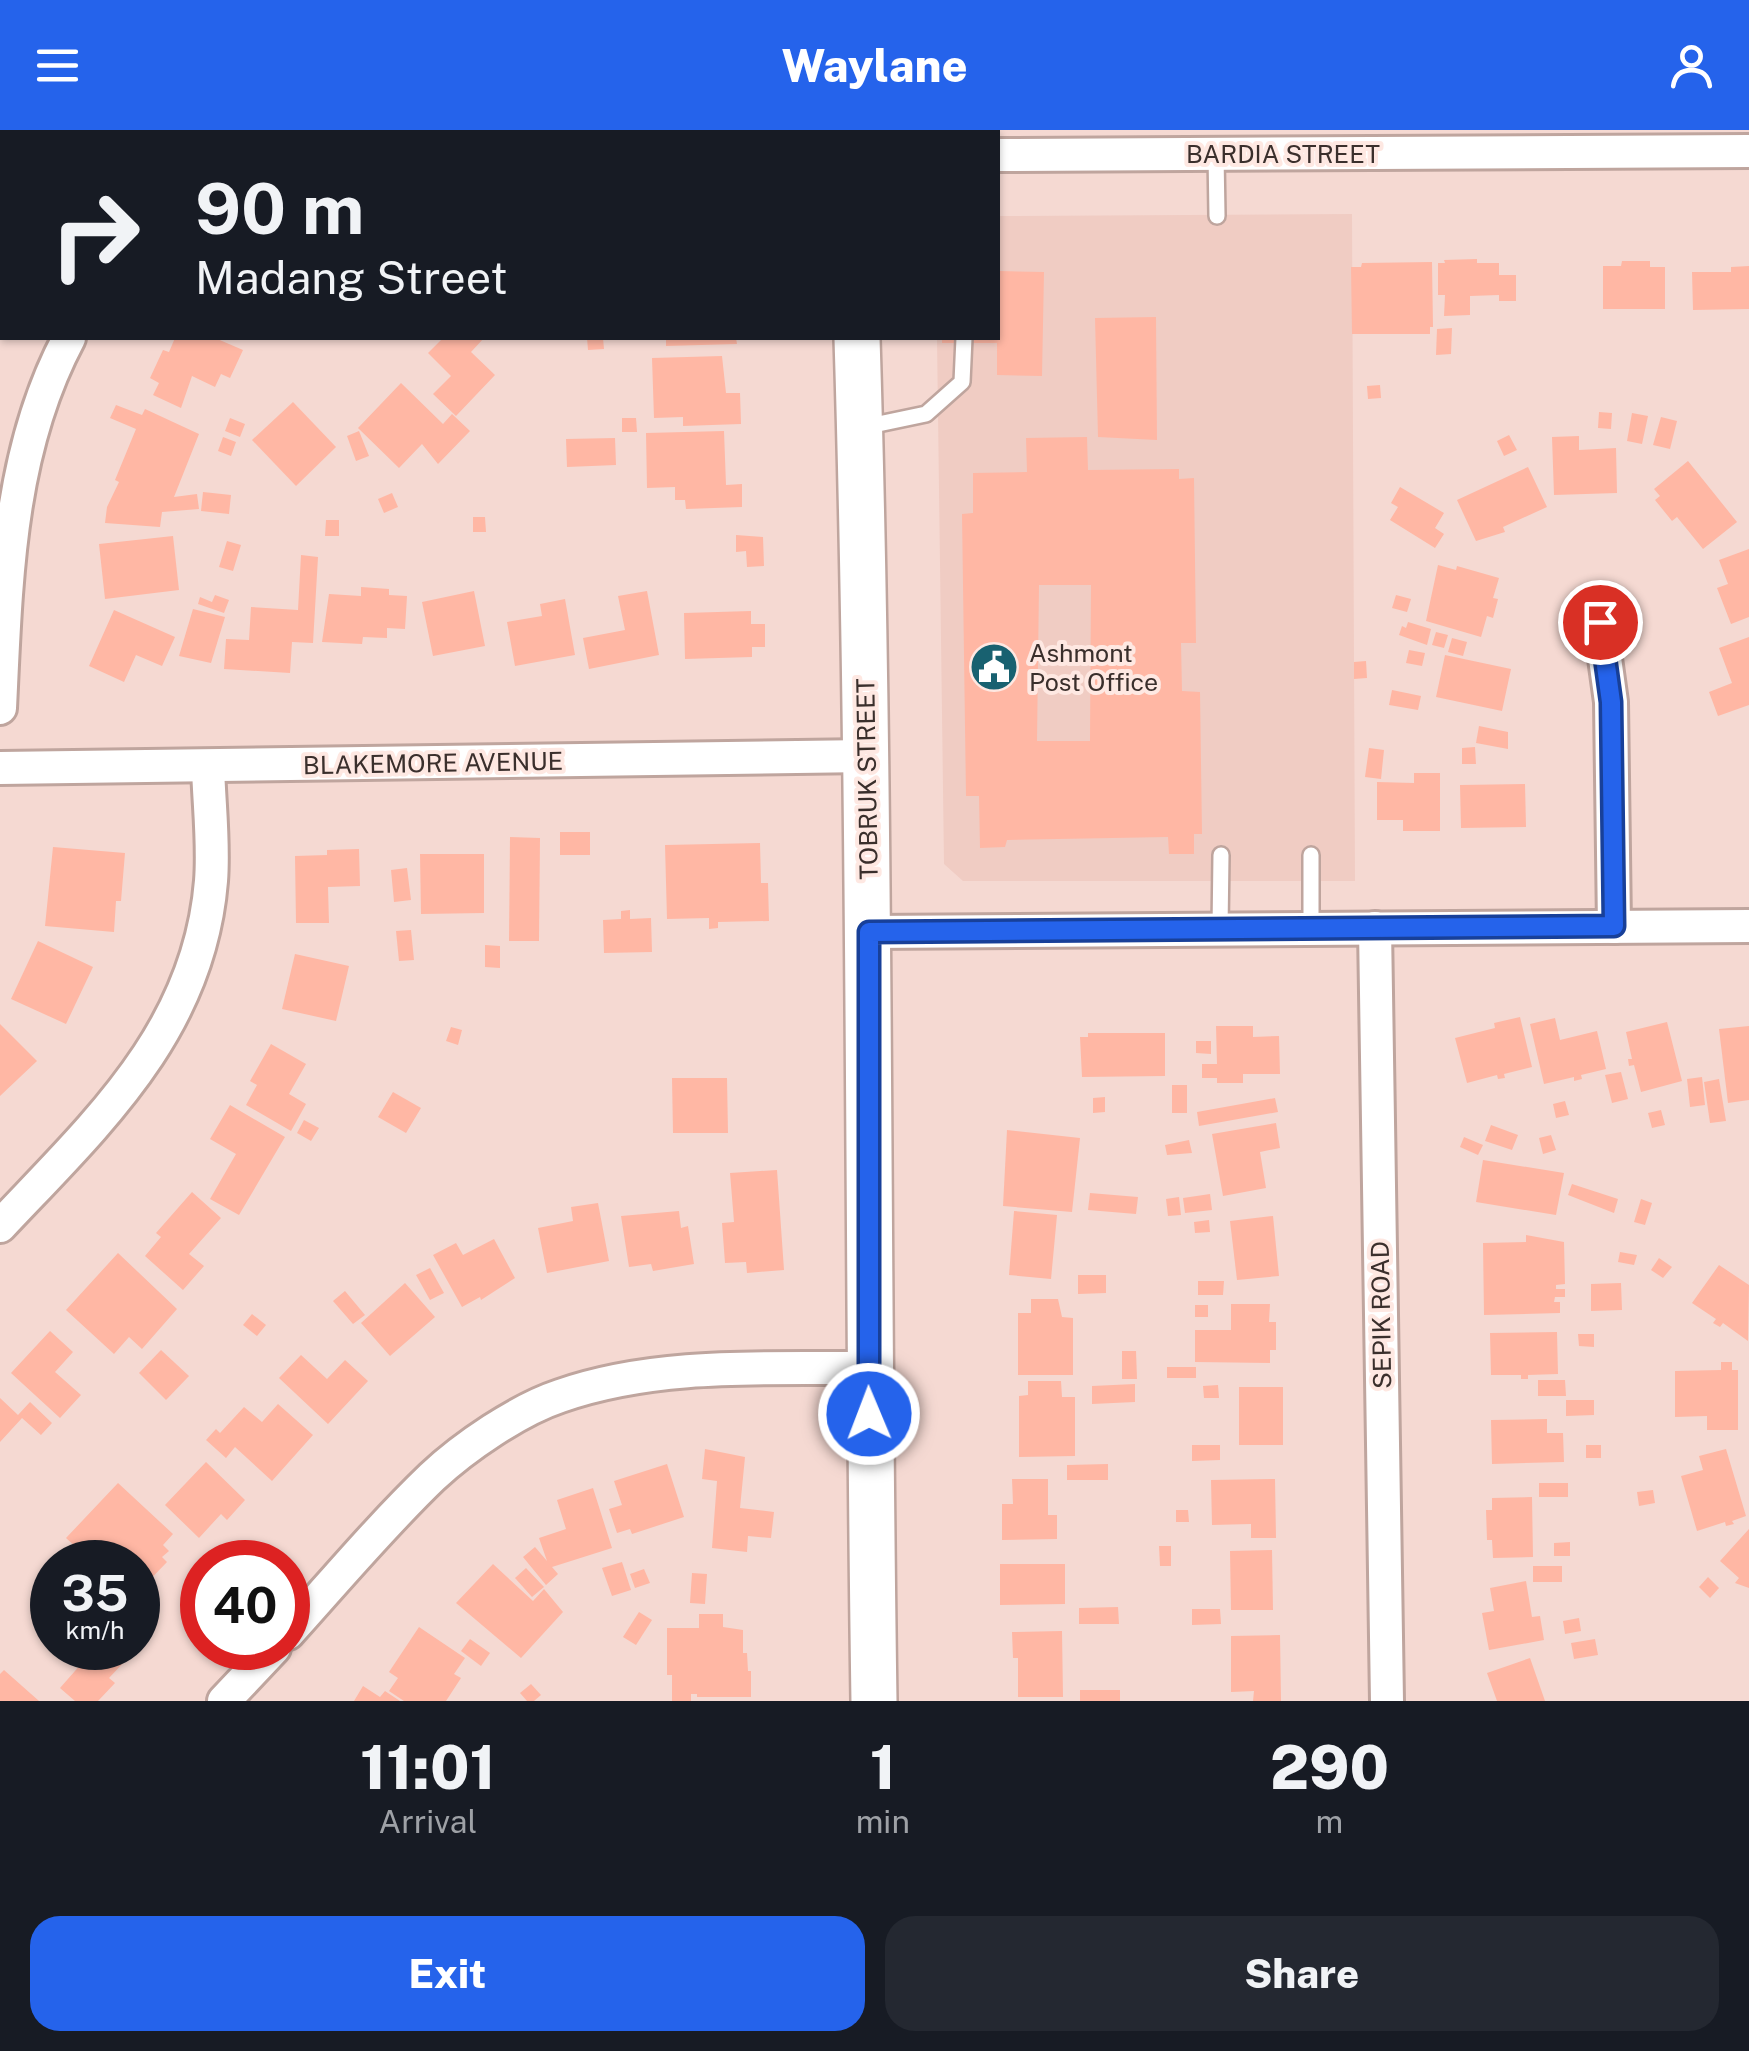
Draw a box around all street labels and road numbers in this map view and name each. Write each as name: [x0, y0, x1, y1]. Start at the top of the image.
street label: BARDIA STREET: [1186, 139, 1380, 169]
street label: TOBRUK STREET: [850, 678, 884, 880]
street label: BLAKEMORE AVENUE: [303, 746, 563, 780]
street label: SEPIK ROAD: [1365, 1241, 1397, 1389]

